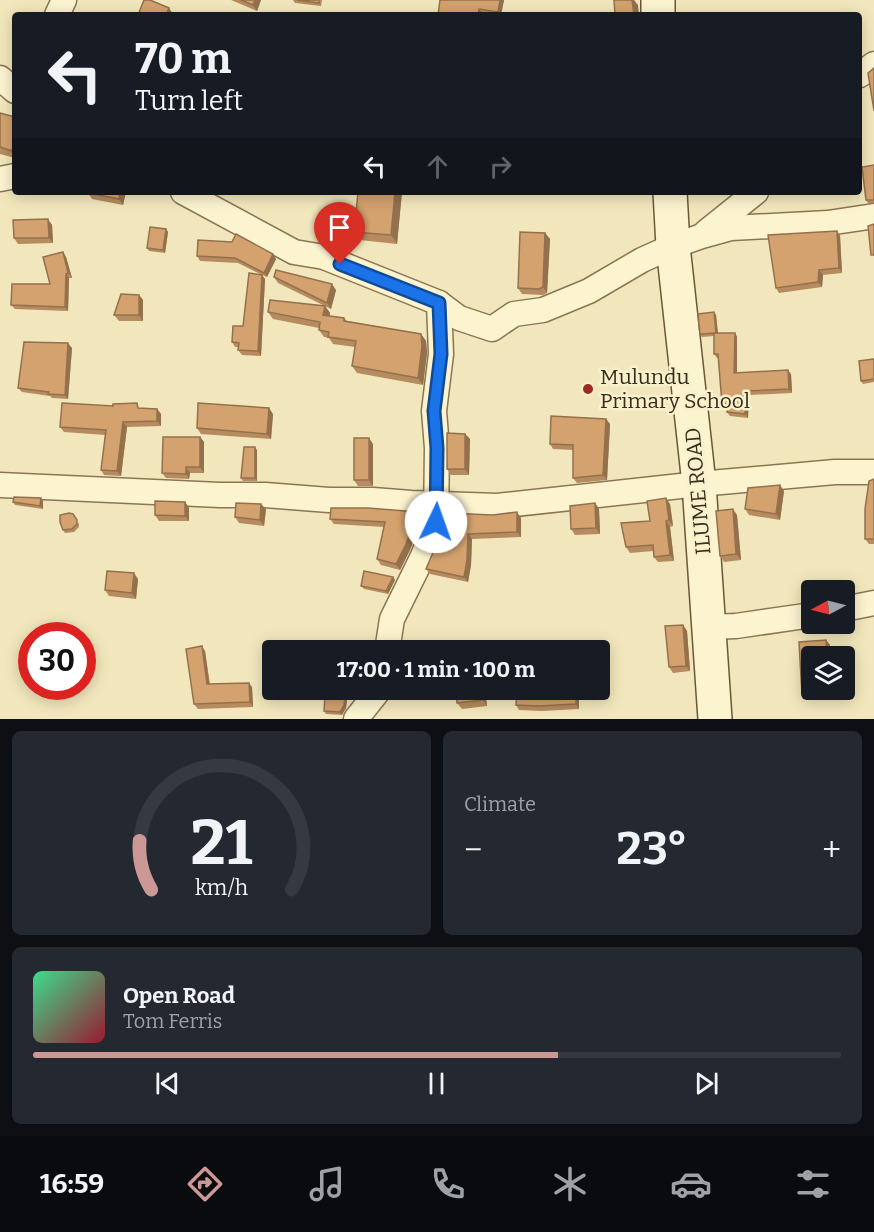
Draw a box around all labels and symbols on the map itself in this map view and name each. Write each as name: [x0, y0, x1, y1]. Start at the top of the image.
pin: [314, 202, 365, 264]
place label: Mulundu Primary School: [600, 364, 750, 414]
marker: Mulundu Primary School: [581, 382, 595, 396]
street label: ILUME ROAD: [679, 426, 717, 556]
position arrow: [404, 490, 468, 554]
north arrow: [801, 580, 855, 634]
speed limit sign: 30: [18, 622, 96, 700]

